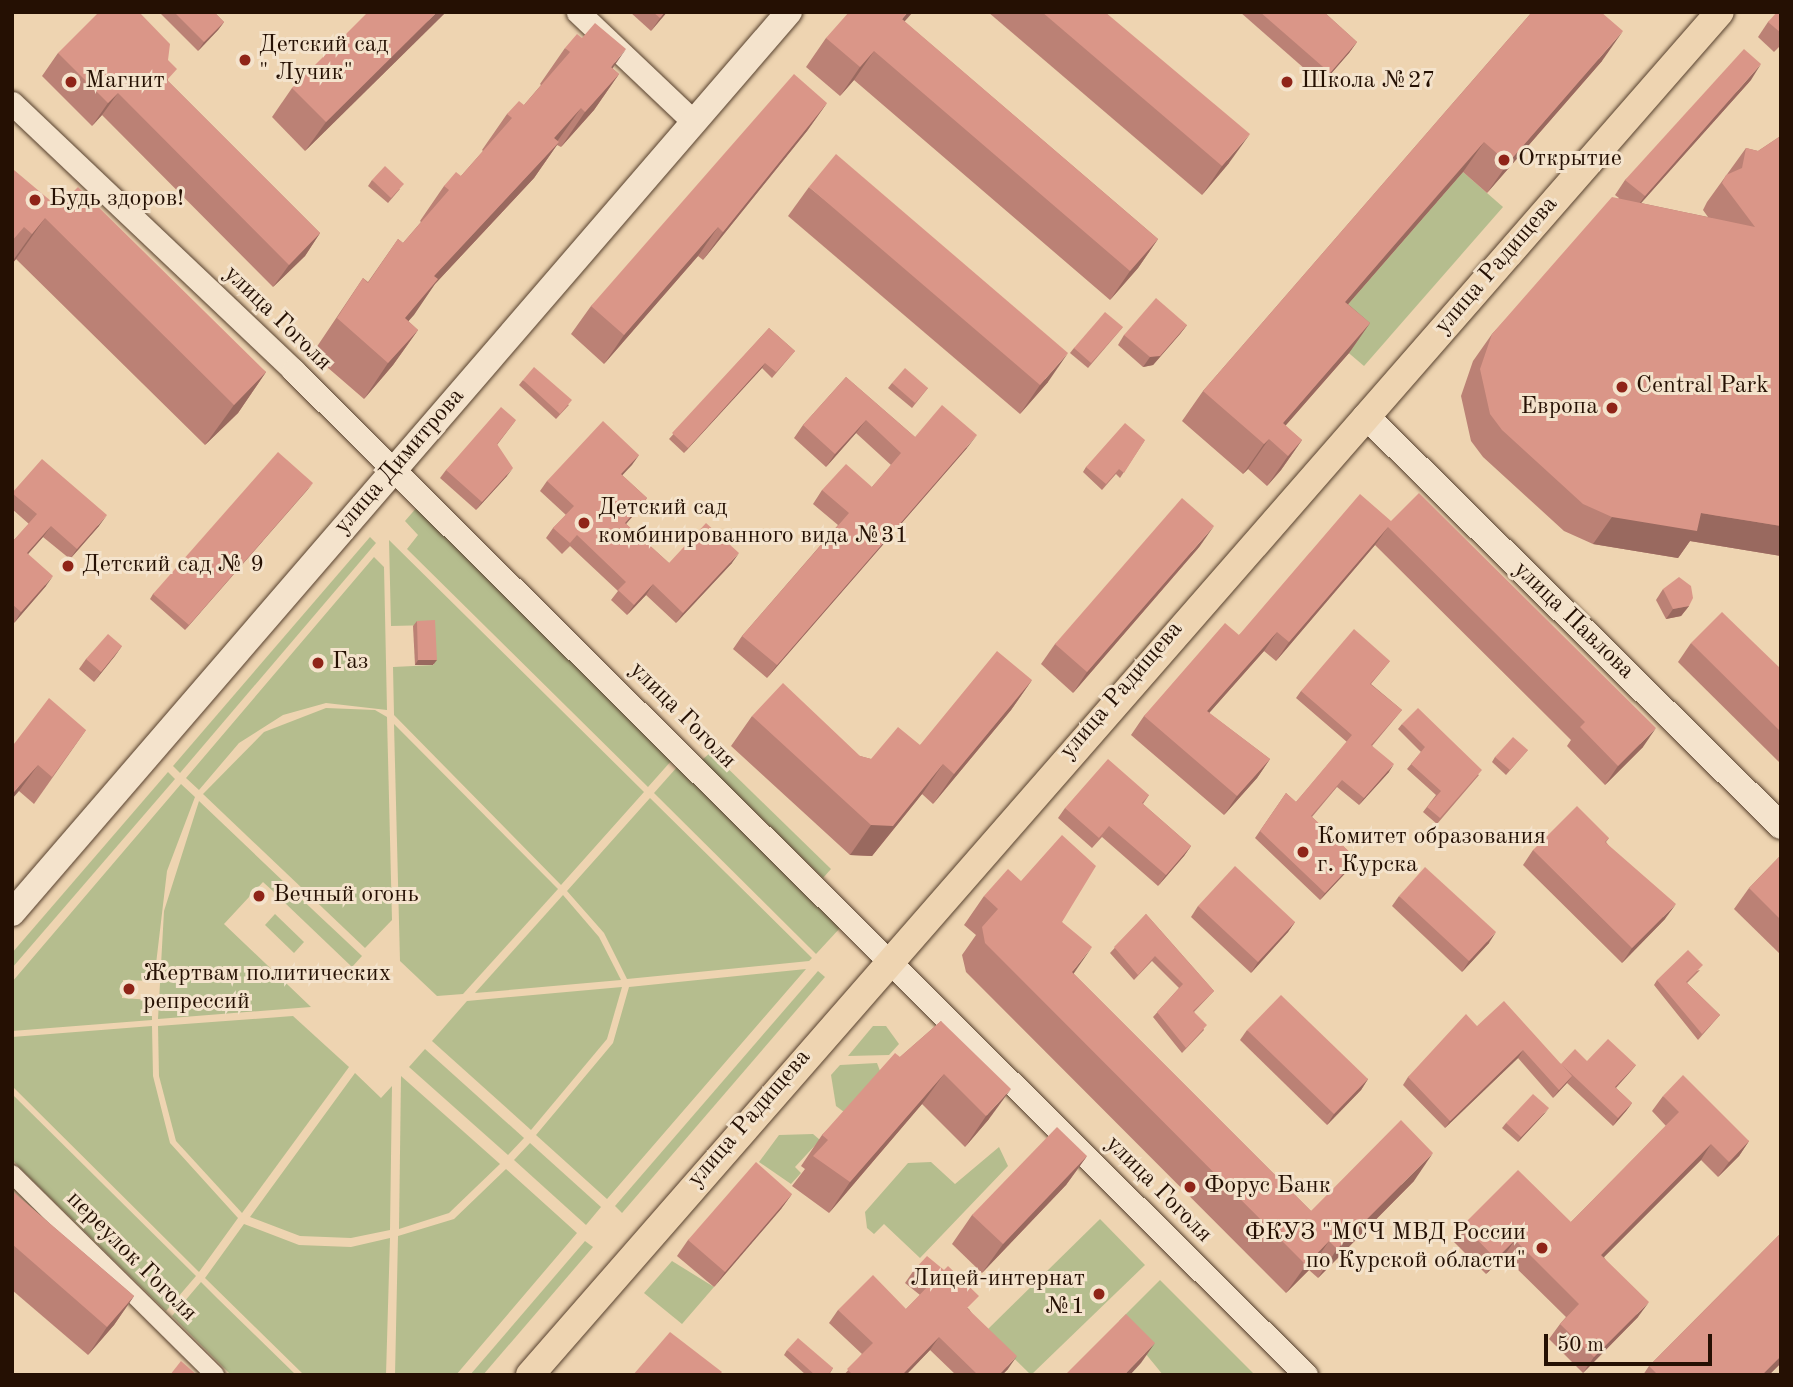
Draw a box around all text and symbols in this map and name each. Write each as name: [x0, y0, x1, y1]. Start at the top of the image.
place label: Детский сад " Лучик": [259, 32, 388, 88]
marker: Детский сад " Лучик": [237, 52, 253, 68]
place label: Магнит: [85, 68, 165, 96]
place label: Школа №27: [1301, 68, 1436, 96]
marker: Магнит: [63, 74, 79, 90]
marker: Школа №27: [1279, 74, 1295, 90]
place label: Открытие: [1518, 146, 1622, 174]
marker: Открытие: [1496, 152, 1512, 168]
place label: Будь здоров!: [49, 186, 184, 214]
street label: улица Радищева: [1429, 191, 1565, 341]
marker: Будь здоров!: [27, 192, 43, 208]
street label: улица Гоголя: [217, 260, 337, 378]
place label: Central Park: [1636, 373, 1769, 401]
marker: Central Park: [1614, 379, 1630, 395]
street label: улица Димитрова: [329, 383, 471, 541]
place label: Европа: [1521, 394, 1598, 422]
marker: Европа: [1604, 400, 1620, 416]
place label: Детский сад комбинированного вида №31: [598, 495, 909, 551]
marker: Детский сад комбинированного вида №31: [576, 515, 592, 531]
place label: Детский сад № 9: [82, 552, 264, 580]
street label: улица Павлова: [1506, 556, 1640, 686]
marker: Детский сад № 9: [60, 558, 76, 574]
street label: улица Радищева: [1054, 616, 1190, 766]
place label: Газ: [332, 649, 369, 677]
marker: Газ: [310, 655, 326, 671]
street label: улица Гоголя: [622, 656, 742, 776]
place label: Комитет образования г. Курска: [1317, 824, 1546, 880]
marker: Комитет образования г. Курска: [1295, 844, 1311, 860]
place label: Вечный огонь: [273, 882, 419, 910]
marker: Вечный огонь: [251, 888, 267, 904]
place label: Жертвам политических репрессий: [143, 961, 391, 1017]
marker: Жертвам политических репрессий: [121, 981, 137, 997]
street label: улица Радищева: [682, 1044, 818, 1194]
street label: улица Гоголя: [1098, 1130, 1218, 1250]
place label: Форус Банк: [1204, 1173, 1331, 1201]
marker: Форус Банк: [1182, 1179, 1198, 1195]
street label: переулок Гоголя: [60, 1186, 202, 1328]
place label: ФКУЗ "МСЧ МВД России по Курской области": [1245, 1220, 1526, 1276]
marker: ФКУЗ "МСЧ МВД России по Курской области": [1532, 1238, 1552, 1258]
place label: Лицей-интернат №1: [910, 1266, 1085, 1322]
marker: Лицей-интернат №1: [1091, 1286, 1107, 1302]
scale bar: [1548, 1320, 1716, 1364]
text: 50 m: [1557, 1335, 1604, 1356]

